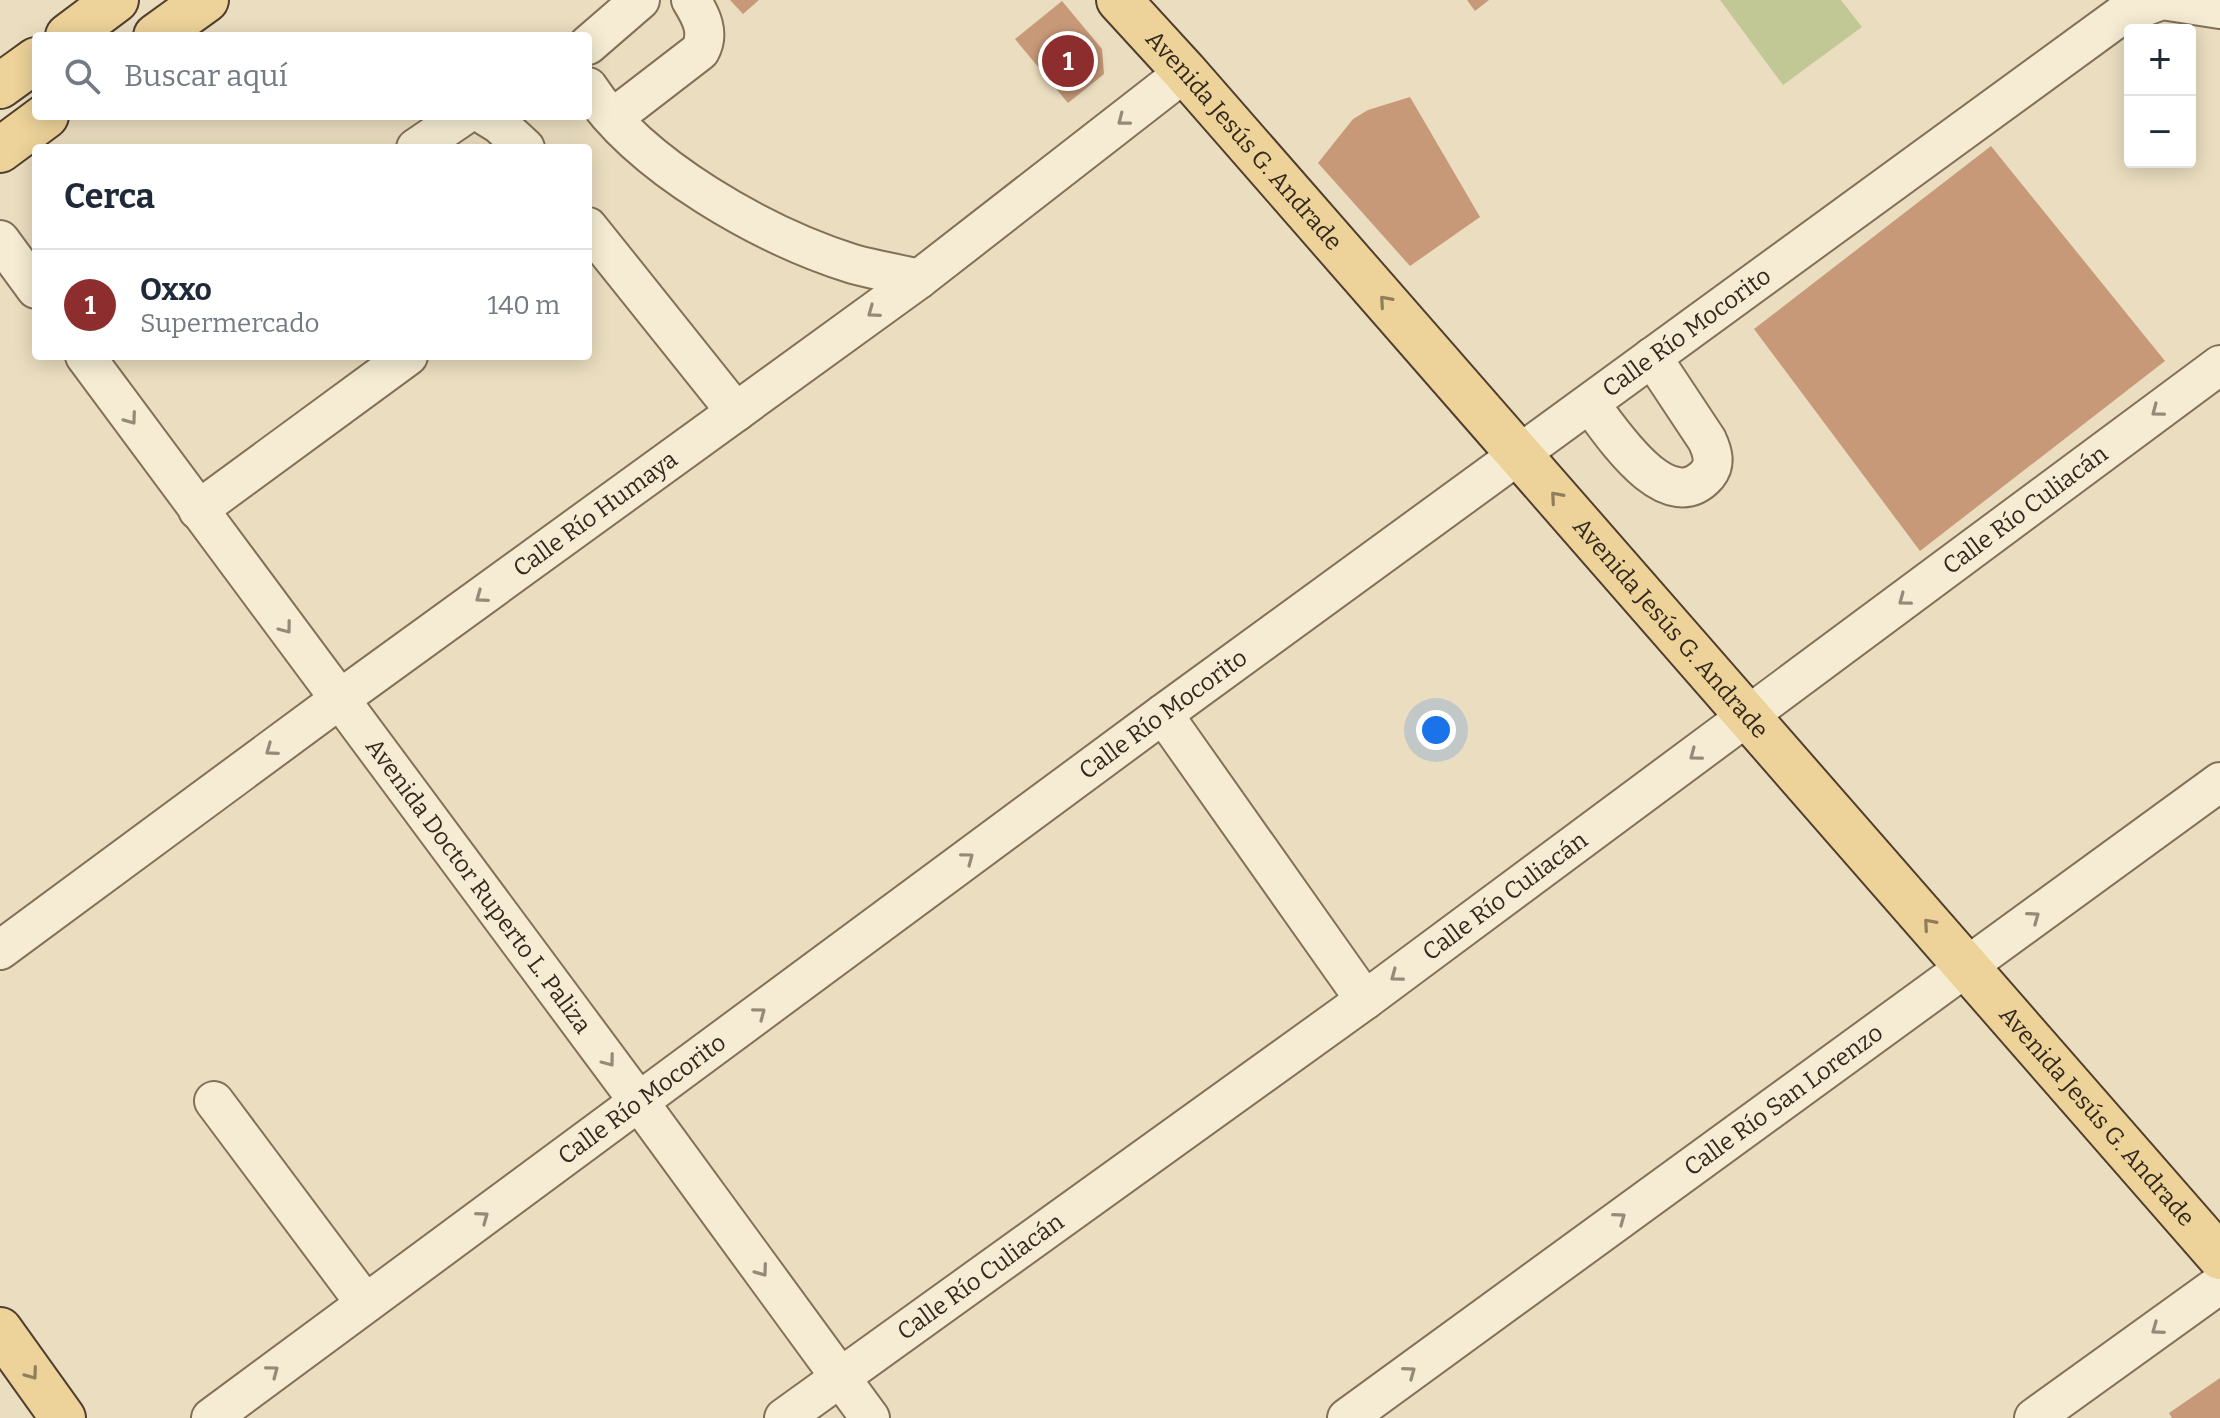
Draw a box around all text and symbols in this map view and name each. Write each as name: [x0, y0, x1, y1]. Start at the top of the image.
map controls: [2124, 24, 2196, 168]
button: +: [2124, 24, 2196, 96]
street label: Avenida Jesús G. Andrade: [1140, 25, 1348, 256]
pin: 1: [1042, 31, 1094, 91]
search box: [32, 32, 592, 120]
icon: search: [60, 54, 104, 98]
text: Buscar aquí: [124, 58, 288, 94]
button: −: [2124, 96, 2196, 168]
one-way arrow: [1117, 110, 1132, 124]
text: Cerca: [64, 176, 155, 217]
street label: Calle Río Mocorito: [1597, 262, 1776, 403]
text: Oxxo: [140, 272, 212, 308]
text: 1: [84, 290, 96, 321]
text: 140 m: [488, 290, 560, 321]
one-way arrow: [1380, 295, 1394, 310]
one-way arrow: [867, 302, 881, 317]
text: Supermercado: [140, 308, 320, 339]
one-way arrow: [2152, 401, 2166, 416]
one-way arrow: [121, 410, 136, 425]
street label: Calle Río Culiacán: [1937, 439, 2113, 580]
street label: Calle Río Humaya: [508, 445, 683, 583]
one-way arrow: [1551, 491, 1565, 506]
street label: Avenida Jesús G. Andrade: [1567, 512, 1774, 744]
one-way arrow: [476, 587, 490, 602]
one-way arrow: [1898, 590, 1912, 604]
one-way arrow: [277, 619, 291, 633]
street label: Calle Río Mocorito: [1074, 643, 1253, 785]
your location: [1416, 710, 1456, 750]
street label: Avenida Doctor Ruperto L. Paliza: [360, 733, 597, 1039]
one-way arrow: [266, 740, 280, 755]
one-way arrow: [1689, 745, 1704, 759]
street label: Calle Río Culiacán: [1417, 826, 1593, 966]
one-way arrow: [960, 853, 974, 868]
one-way arrow: [2025, 912, 2039, 926]
one-way arrow: [1925, 919, 1939, 934]
one-way arrow: [1390, 967, 1405, 981]
street label: Avenida Jesús G. Andrade: [1993, 1000, 2201, 1232]
one-way arrow: [751, 1008, 765, 1023]
street label: Calle Río San Lorenzo: [1679, 1018, 1888, 1182]
street label: Calle Río Mocorito: [553, 1028, 731, 1170]
one-way arrow: [599, 1052, 613, 1067]
street label: Calle Río Culiacán: [892, 1207, 1069, 1346]
one-way arrow: [474, 1212, 488, 1227]
one-way arrow: [1611, 1214, 1626, 1228]
one-way arrow: [752, 1262, 767, 1276]
one-way arrow: [2151, 1320, 2165, 1334]
one-way arrow: [22, 1365, 36, 1380]
one-way arrow: [265, 1367, 279, 1381]
one-way arrow: [1402, 1367, 1416, 1382]

